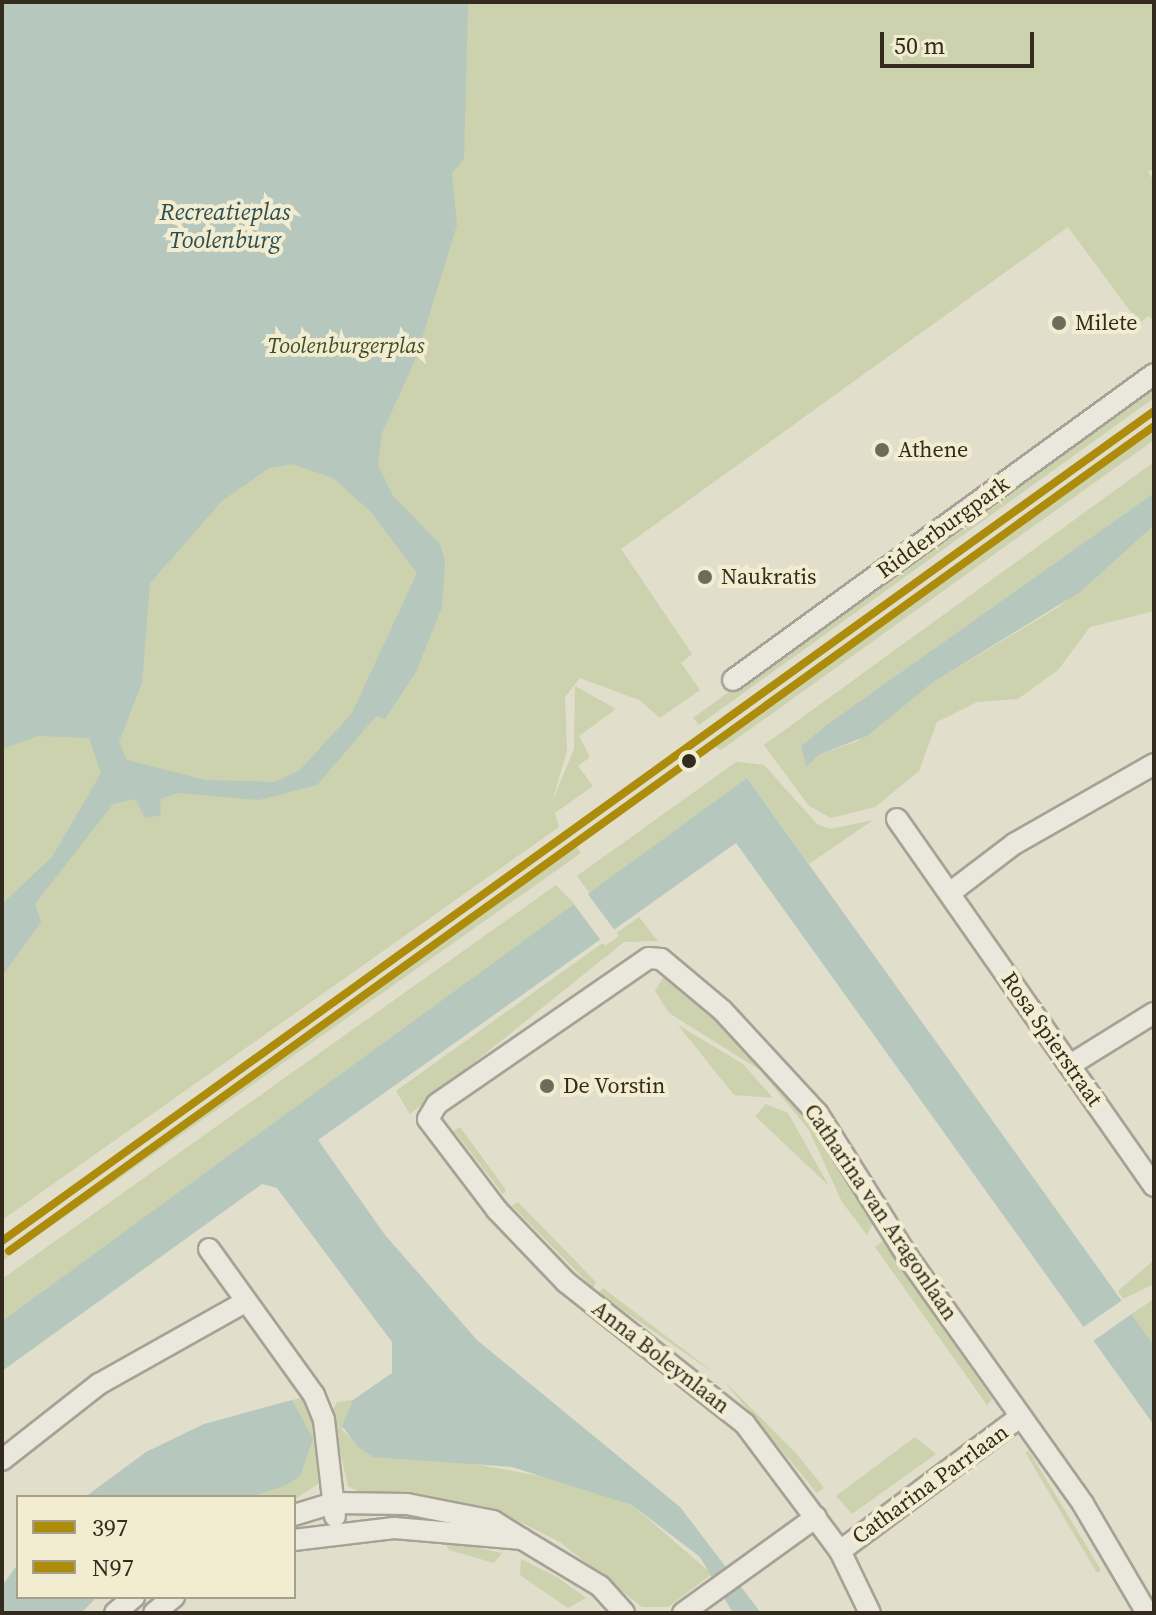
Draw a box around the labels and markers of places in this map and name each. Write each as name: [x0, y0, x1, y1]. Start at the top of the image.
place label: Milete: [1075, 310, 1138, 336]
marker: Milete: [1050, 314, 1068, 332]
place label: Athene: [898, 437, 968, 463]
marker: Athene: [873, 441, 891, 459]
place label: Naukratis: [721, 564, 816, 590]
marker: Naukratis: [696, 568, 714, 586]
unlabelled marker: [681, 753, 697, 769]
place label: De Vorstin: [563, 1073, 666, 1099]
marker: De Vorstin: [538, 1077, 556, 1095]

